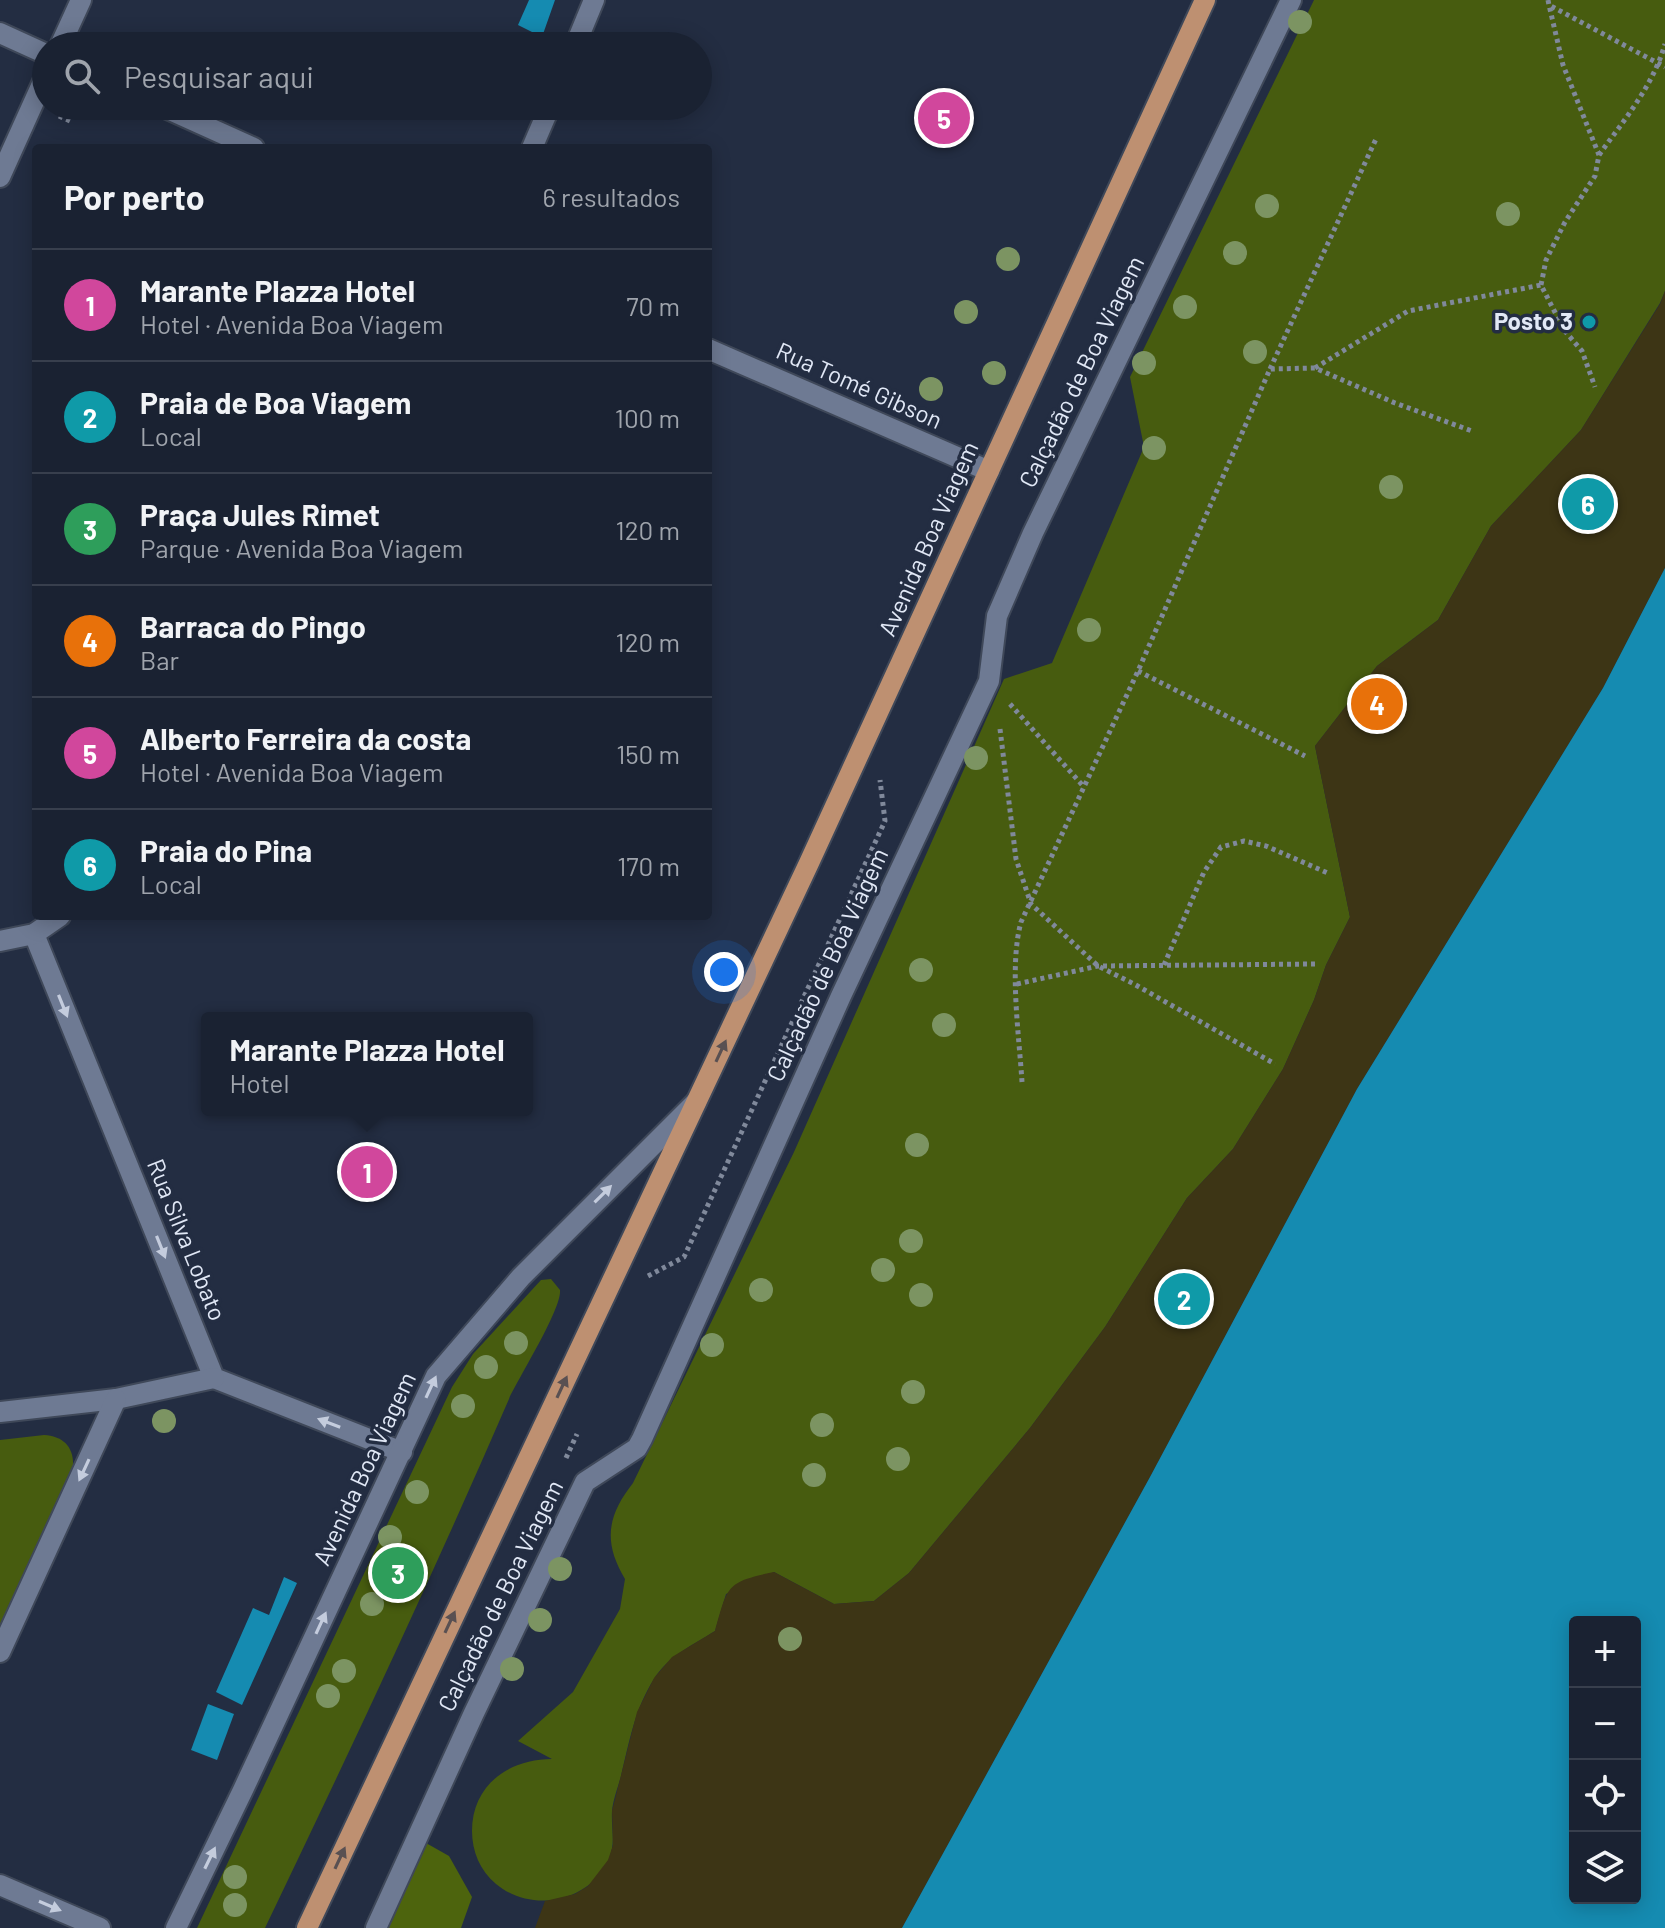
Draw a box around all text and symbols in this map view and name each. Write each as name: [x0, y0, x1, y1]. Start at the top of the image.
search box: [32, 32, 712, 120]
icon: search: [60, 54, 104, 98]
text: Pesquisar aqui: [124, 58, 314, 94]
pin: 5: [918, 88, 970, 148]
text: Por perto: [64, 176, 205, 217]
text: 6 resultados: [542, 181, 680, 212]
street label: Calçadão de Boa Viagem: [1012, 251, 1149, 492]
text: Marante Plazza Hotel: [140, 272, 415, 308]
text: 1: [85, 290, 95, 321]
text: 70 m: [626, 290, 680, 321]
place label: Posto 3: [1494, 306, 1573, 335]
text: Hotel · Avenida Boa Viagem: [140, 308, 443, 339]
marker: Posto 3: [1580, 313, 1598, 331]
street label: Rua Tomé Gibson: [772, 335, 947, 434]
text: Praia de Boa Viagem: [140, 384, 411, 420]
text: 2: [83, 402, 97, 433]
text: 100 m: [615, 402, 680, 433]
text: Local: [140, 420, 202, 451]
street label: Avenida Boa Viagem: [872, 437, 984, 640]
pin: 6: [1562, 474, 1614, 534]
text: Praça Jules Rimet: [140, 496, 380, 532]
text: 3: [83, 514, 97, 545]
text: 120 m: [616, 514, 680, 545]
text: Parque · Avenida Boa Viagem: [140, 532, 463, 563]
text: Barraca do Pingo: [140, 608, 366, 644]
text: 4: [82, 626, 98, 657]
text: 120 m: [616, 626, 680, 657]
text: Bar: [140, 644, 179, 675]
pin: 4: [1351, 674, 1403, 734]
text: Alberto Ferreira da costa: [140, 720, 471, 756]
text: 5: [83, 738, 97, 769]
text: 150 m: [616, 738, 680, 769]
text: Hotel · Avenida Boa Viagem: [140, 756, 443, 787]
text: Praia do Pina: [140, 832, 312, 868]
street label: Calçadão de Boa Viagem: [760, 843, 893, 1086]
text: 6: [83, 850, 97, 881]
text: 170 m: [617, 850, 680, 881]
text: Local: [140, 868, 202, 899]
your location: [704, 952, 744, 992]
one-way arrow: [57, 994, 70, 1018]
popup: [201, 1012, 533, 1116]
text: Marante Plazza Hotel: [230, 1031, 504, 1067]
one-way arrow: [714, 1039, 728, 1063]
text: Hotel: [230, 1067, 289, 1098]
pin: 1: [341, 1142, 393, 1202]
street label: Rua Silva Lobato: [142, 1154, 233, 1325]
one-way arrow: [594, 1185, 612, 1204]
one-way arrow: [155, 1235, 168, 1259]
pin: 2: [1158, 1269, 1210, 1329]
street label: Avenida Boa Viagem: [306, 1367, 421, 1570]
one-way arrow: [555, 1375, 569, 1399]
one-way arrow: [424, 1376, 438, 1399]
one-way arrow: [317, 1416, 341, 1429]
one-way arrow: [77, 1458, 91, 1481]
street label: Calçadão de Boa Viagem: [431, 1475, 568, 1716]
pin: 3: [372, 1543, 424, 1603]
one-way arrow: [443, 1610, 457, 1634]
one-way arrow: [314, 1611, 328, 1635]
map controls: [1569, 1616, 1641, 1904]
button: +: [1569, 1616, 1641, 1688]
button: −: [1569, 1688, 1641, 1760]
button: locate: [1569, 1760, 1641, 1832]
button: layers: [1569, 1832, 1641, 1904]
one-way arrow: [203, 1846, 217, 1870]
one-way arrow: [333, 1846, 347, 1869]
one-way arrow: [38, 1900, 62, 1913]

